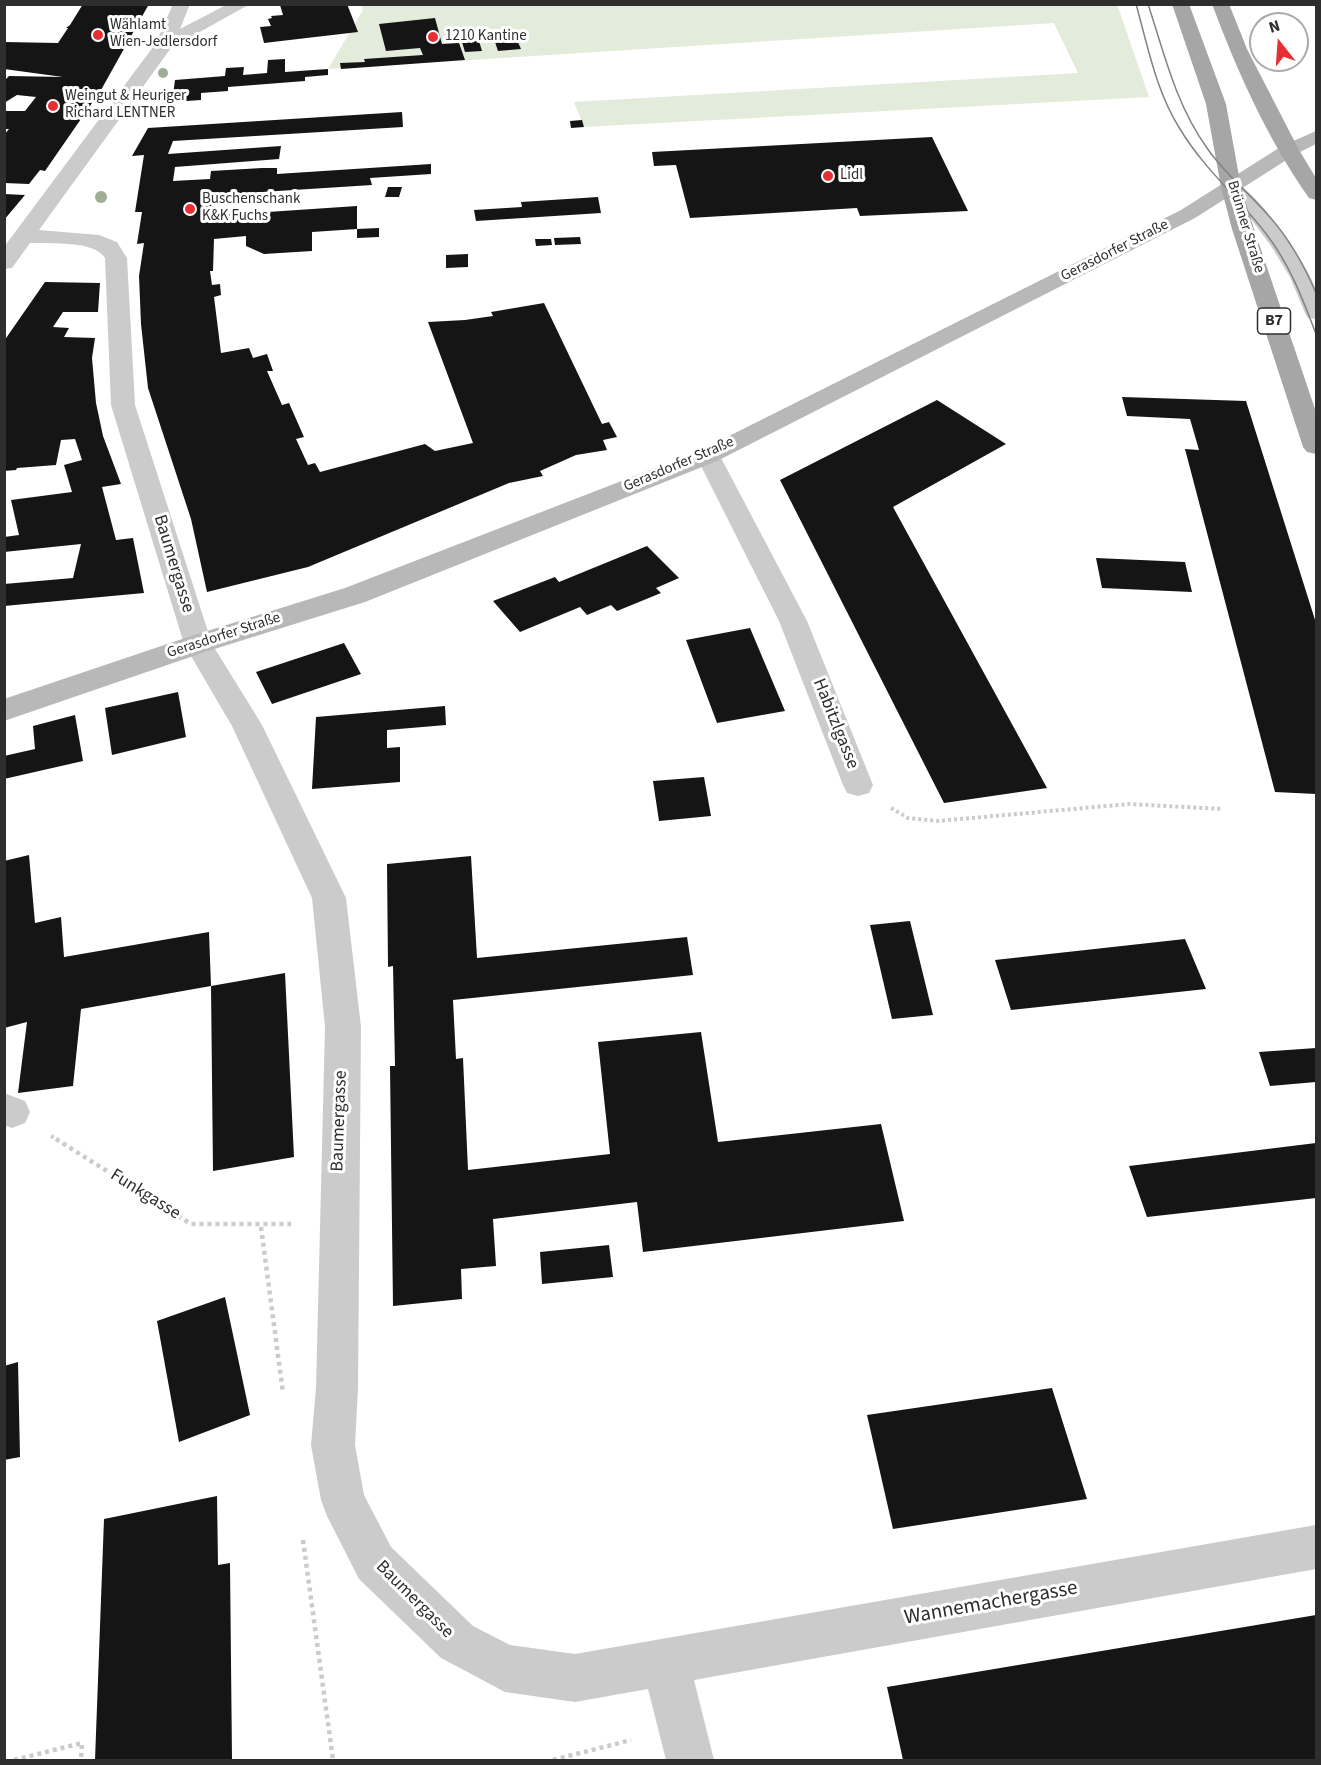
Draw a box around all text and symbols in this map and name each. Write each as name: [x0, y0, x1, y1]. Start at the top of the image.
north arrow: [1249, 12, 1309, 72]
text: N: [1266, 15, 1283, 39]
place label: Wählamt Wien-Jedlersdorf: [110, 17, 217, 52]
marker: Wählamt Wien-Jedlersdorf: [91, 28, 105, 42]
place label: 1210 Kantine: [445, 28, 527, 46]
marker: 1210 Kantine: [426, 30, 440, 44]
place label: Weingut & Heuriger Richard LENTNER: [65, 88, 186, 123]
marker: Weingut & Heuriger Richard LENTNER: [46, 99, 60, 113]
place label: Lidl: [840, 167, 863, 185]
marker: Lidl: [821, 169, 835, 183]
street label: Brünner Straße: [1222, 179, 1268, 275]
place label: Buschenschank K&K Fuchs: [202, 191, 300, 226]
marker: Buschenschank K&K Fuchs: [183, 202, 197, 216]
street label: Gerasdorfer Straße: [1058, 216, 1172, 286]
road number: B7: [1258, 308, 1290, 334]
street label: Gerasdorfer Straße: [621, 434, 737, 496]
street label: Baumergasse: [148, 512, 198, 616]
street label: Gerasdorfer Straße: [165, 609, 283, 663]
street label: Habitzlgasse: [807, 676, 863, 772]
street label: Baumergasse: [327, 1070, 353, 1172]
street label: Funkgasse: [106, 1165, 184, 1225]
street label: Baumergasse: [371, 1557, 457, 1643]
street label: Wannemachergasse: [902, 1576, 1080, 1632]

